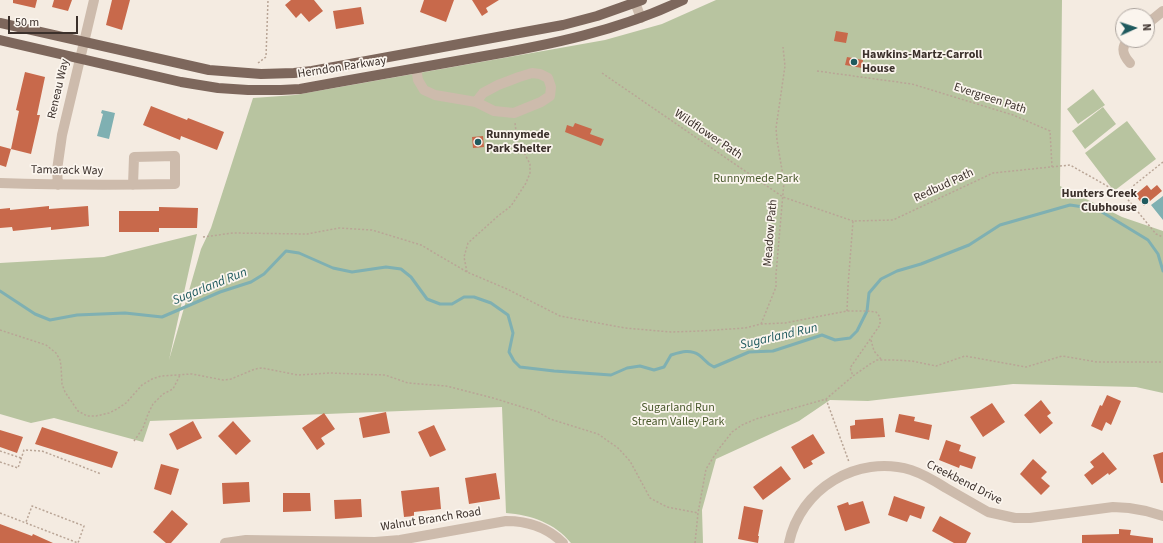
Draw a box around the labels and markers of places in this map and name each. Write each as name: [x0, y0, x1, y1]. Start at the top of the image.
place label: Hawkins-Martz-Carroll House: [862, 48, 982, 76]
marker: Hawkins-Martz-Carroll House: [849, 57, 859, 67]
place label: Runnymede Park Shelter: [486, 128, 551, 156]
marker: Runnymede Park Shelter: [473, 137, 483, 147]
place label: Hunters Creek Clubhouse: [1062, 187, 1137, 215]
marker: Hunters Creek Clubhouse: [1140, 196, 1150, 206]

